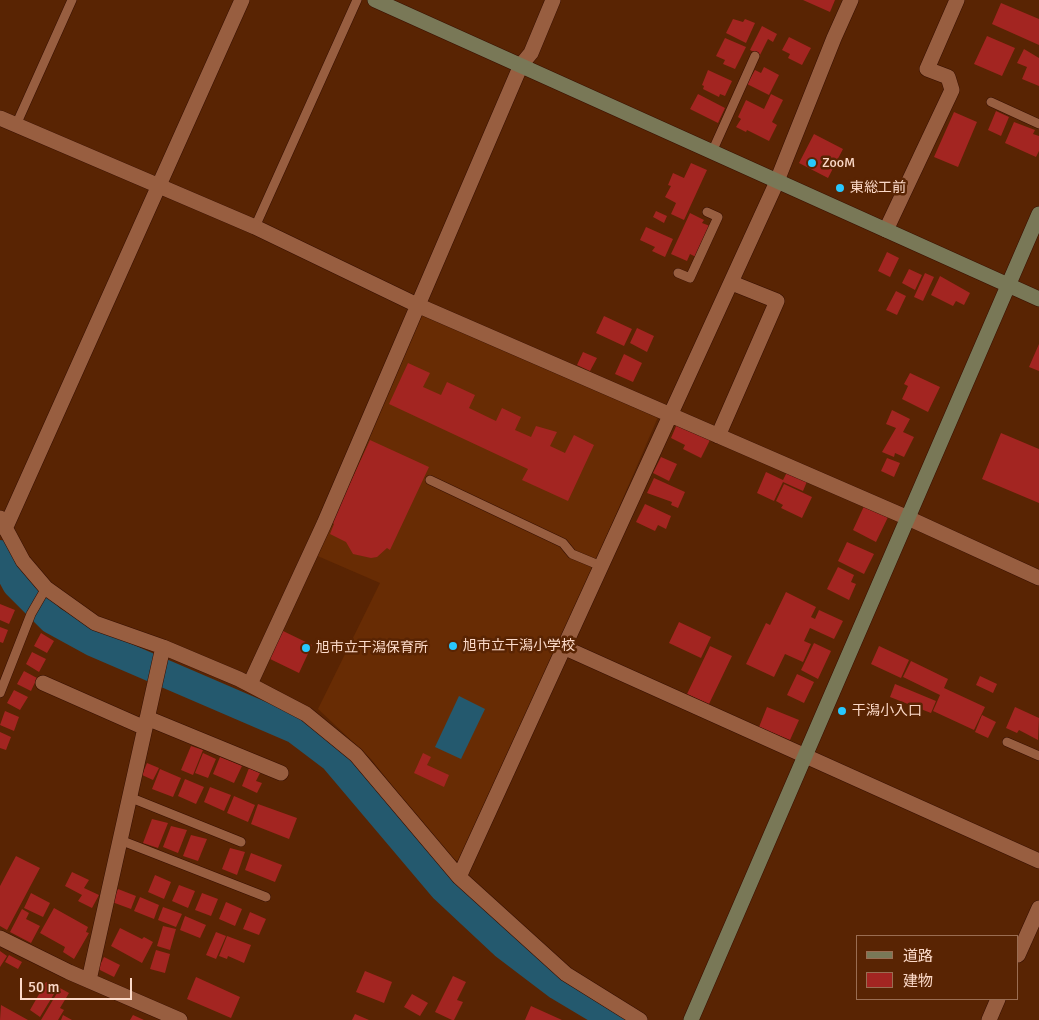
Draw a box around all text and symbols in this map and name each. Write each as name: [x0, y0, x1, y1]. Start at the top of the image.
place label: ZooM: [822, 155, 855, 171]
marker: ZooM: [806, 157, 818, 169]
place label: 東総工前: [850, 180, 906, 196]
marker: 東総工前: [834, 182, 846, 194]
place label: 旭市立干潟小学校: [463, 638, 575, 654]
place label: 旭市立干潟保育所: [316, 640, 428, 656]
marker: 旭市立干潟小学校: [447, 640, 459, 652]
marker: 旭市立干潟保育所: [300, 642, 312, 654]
place label: 干潟小入口: [852, 703, 922, 719]
marker: 干潟小入口: [836, 705, 848, 717]
legend: [856, 935, 1019, 1000]
text: 道路: [903, 947, 933, 965]
scale bar: [22, 968, 135, 1000]
text: 建物: [903, 972, 933, 990]
text: 50 m: [28, 978, 59, 996]

